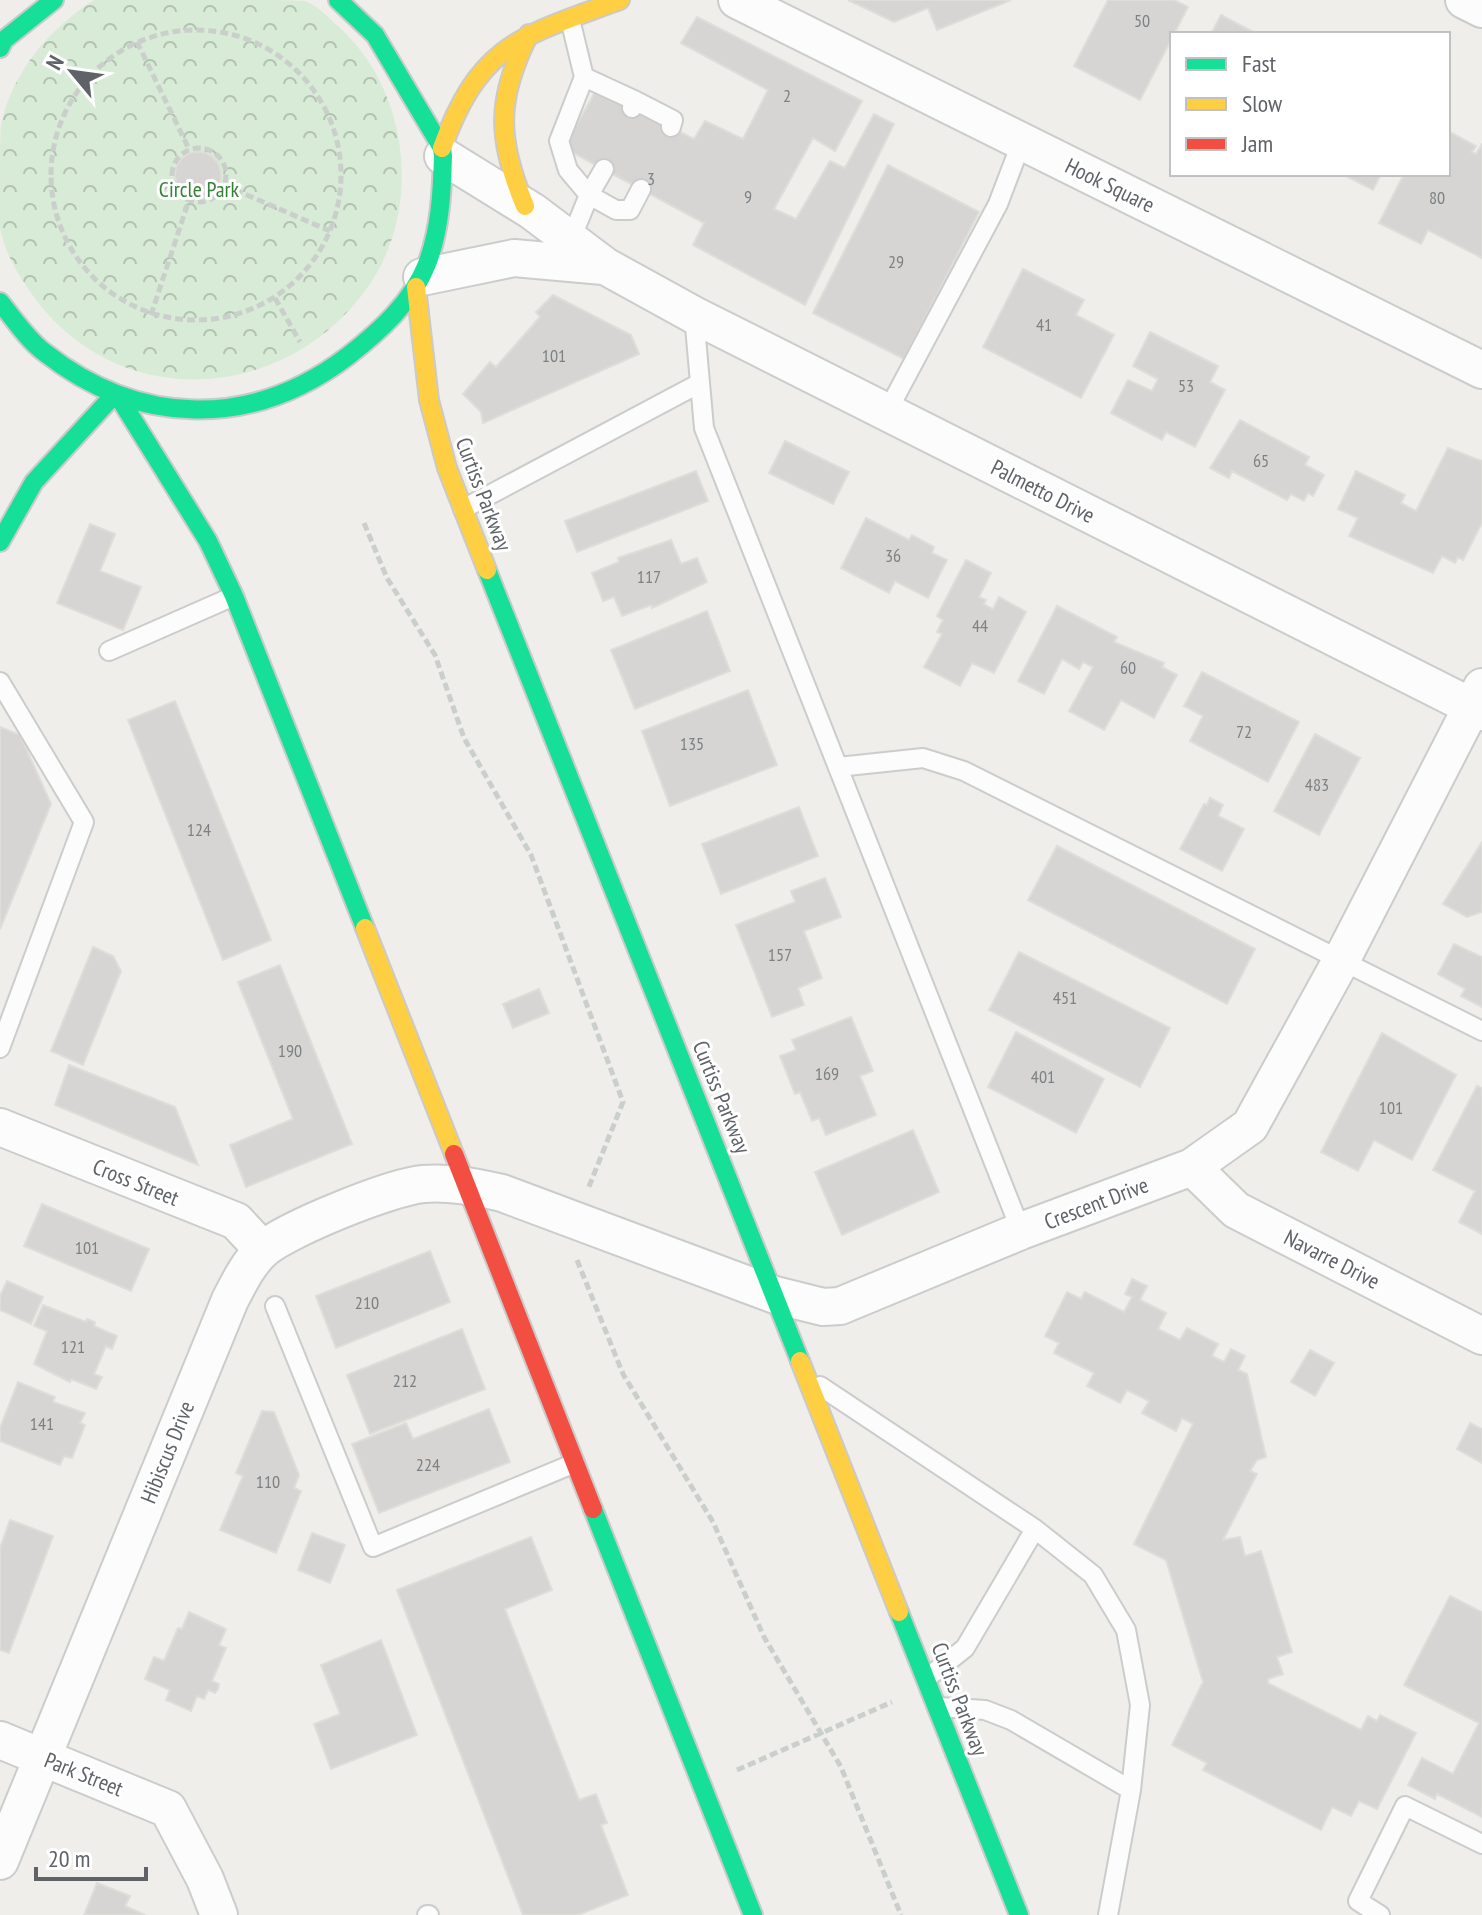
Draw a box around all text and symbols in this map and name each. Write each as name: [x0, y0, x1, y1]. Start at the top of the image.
house number: 50: [1134, 9, 1150, 32]
north arrow: [32, 32, 112, 112]
legend: [1170, 32, 1450, 176]
text: Fast: [1242, 48, 1277, 79]
text: N: [39, 50, 70, 74]
house number: 2: [783, 84, 791, 107]
text: Slow: [1242, 88, 1283, 119]
text: Jam: [1241, 128, 1273, 159]
street label: Hook Square: [1061, 151, 1159, 219]
house number: 3: [647, 167, 655, 190]
park label: Circle Park: [159, 175, 240, 203]
house number: 9: [744, 185, 752, 208]
house number: 80: [1429, 186, 1445, 209]
house number: 29: [888, 250, 904, 273]
house number: 41: [1036, 313, 1052, 336]
house number: 101: [542, 344, 566, 367]
house number: 53: [1178, 374, 1194, 397]
street label: Curtiss Parkway: [450, 433, 519, 555]
house number: 65: [1253, 449, 1269, 472]
street label: Palmetto Drive: [986, 453, 1100, 529]
house number: 36: [885, 544, 901, 567]
house number: 117: [637, 565, 661, 588]
house number: 44: [972, 614, 988, 637]
house number: 60: [1120, 656, 1136, 679]
house number: 72: [1236, 720, 1252, 743]
house number: 135: [680, 732, 704, 755]
house number: 483: [1305, 773, 1329, 796]
house number: 124: [187, 818, 211, 841]
house number: 157: [768, 943, 792, 966]
house number: 451: [1053, 986, 1077, 1009]
street label: Curtiss Parkway: [687, 1037, 758, 1158]
house number: 190: [278, 1039, 302, 1062]
house number: 169: [815, 1062, 839, 1085]
house number: 401: [1031, 1065, 1055, 1088]
house number: 101: [1379, 1096, 1403, 1119]
street label: Cross Street: [89, 1152, 183, 1212]
street label: Crescent Drive: [1040, 1170, 1152, 1236]
street label: Navarre Drive: [1279, 1223, 1385, 1295]
house number: 101: [75, 1236, 99, 1259]
house number: 210: [355, 1291, 379, 1314]
house number: 121: [61, 1335, 85, 1358]
house number: 212: [393, 1369, 417, 1392]
street label: Hibiscus Drive: [134, 1397, 200, 1507]
house number: 141: [30, 1412, 54, 1435]
house number: 224: [416, 1453, 440, 1476]
house number: 110: [256, 1470, 280, 1493]
street label: Curtiss Parkway: [926, 1638, 995, 1760]
street label: Park Street: [41, 1746, 127, 1802]
scale bar: [36, 1831, 146, 1881]
text: 20 m: [48, 1843, 90, 1874]

